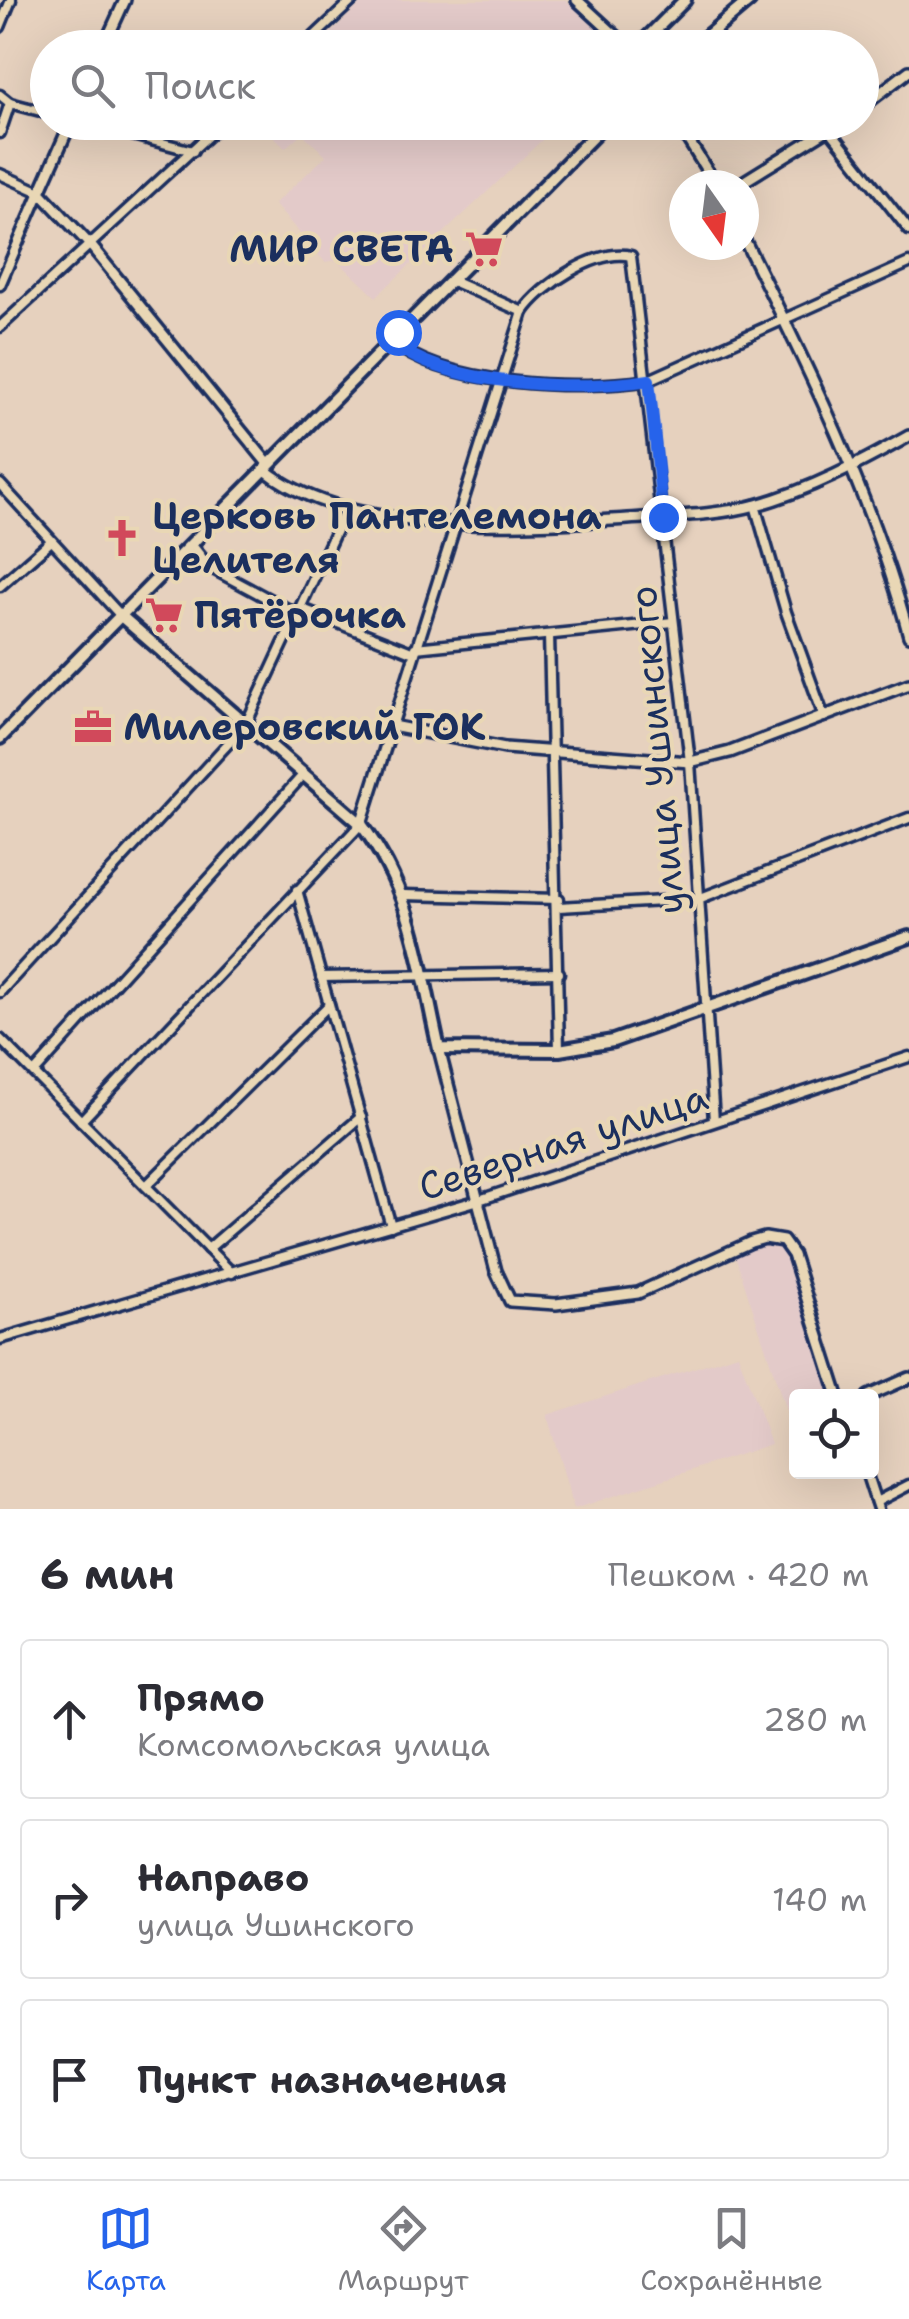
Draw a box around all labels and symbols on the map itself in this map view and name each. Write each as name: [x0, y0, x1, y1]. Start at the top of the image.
north arrow: [669, 170, 759, 260]
place label: МИР СВЕТА: [229, 223, 454, 274]
supermarket icon: МИР СВЕТА: [463, 228, 505, 270]
route start: [376, 310, 422, 356]
place label: Церковь Пантелемона Целителя: [152, 490, 602, 585]
route end: [641, 495, 687, 541]
church icon: Церковь Пантелемона Целителя: [101, 517, 143, 559]
street label: улица Ушинского: [617, 584, 696, 916]
place label: Пятёрочка: [194, 589, 406, 640]
supermarket icon: Пятёрочка: [143, 594, 185, 636]
place label: Милеровский ГОК: [123, 701, 486, 752]
office icon: Милеровский ГОК: [72, 706, 114, 748]
street label: Северная улица: [412, 1071, 714, 1212]

